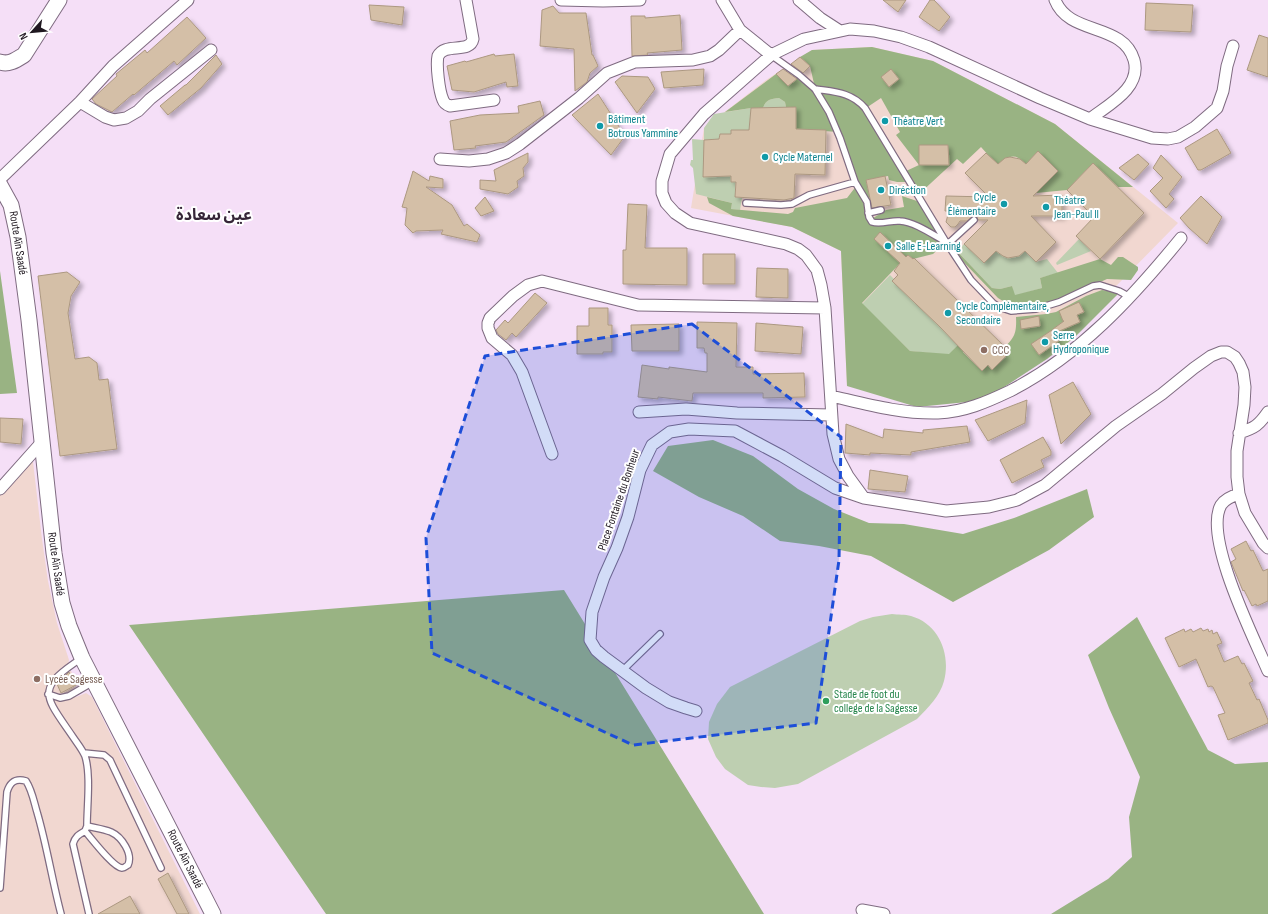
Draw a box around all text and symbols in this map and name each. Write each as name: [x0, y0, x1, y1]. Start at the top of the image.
north arrow: [12, 12, 52, 52]
text: N: [16, 31, 31, 42]
place label: Bâtiment Botrous Yammine: [608, 112, 678, 141]
place label: Théatre Vert: [893, 114, 943, 129]
marker: Théatre Vert: [880, 116, 890, 126]
marker: Bâtiment Botrous Yammine: [595, 121, 605, 131]
place label: Cycle Maternel: [773, 150, 833, 165]
marker: Cycle Maternel: [760, 152, 770, 162]
place label: Diréction: [889, 183, 926, 198]
marker: Diréction: [876, 185, 886, 195]
place label: Cycle Élémentaire: [948, 190, 996, 219]
place label: Théatre Jean-Paul II: [1053, 193, 1099, 222]
marker: Cycle Élémentaire: [999, 199, 1009, 209]
marker: Théatre Jean-Paul II: [1041, 202, 1051, 212]
district label: عين سعادة: [176, 206, 252, 225]
street label: Route Aïn Saadé: [6, 210, 30, 276]
place label: Salle E-Learning: [896, 239, 961, 254]
marker: Salle E-Learning: [883, 241, 893, 251]
place label: Cycle Complémentaire, Secondaire: [956, 299, 1049, 328]
marker: Cycle Complémentaire, Secondaire: [943, 308, 953, 318]
place label: Serre Hydroponique: [1053, 328, 1109, 357]
marker: Serre Hydroponique: [1040, 337, 1050, 347]
place label: CCC: [992, 343, 1009, 358]
marker: CCC: [979, 345, 989, 355]
street label: Place Fontaine du Bonheur: [595, 447, 644, 553]
street label: Route Aïn Saadé: [44, 531, 68, 597]
place label: Lycée Sagesse: [45, 672, 103, 687]
marker: Lycée Sagesse: [32, 674, 42, 684]
place label: Stade de foot du college de la Sagesse: [834, 687, 918, 716]
marker: Stade de foot du college de la Sagesse: [821, 696, 831, 706]
street label: Route Aïn Saadé: [164, 827, 206, 891]

